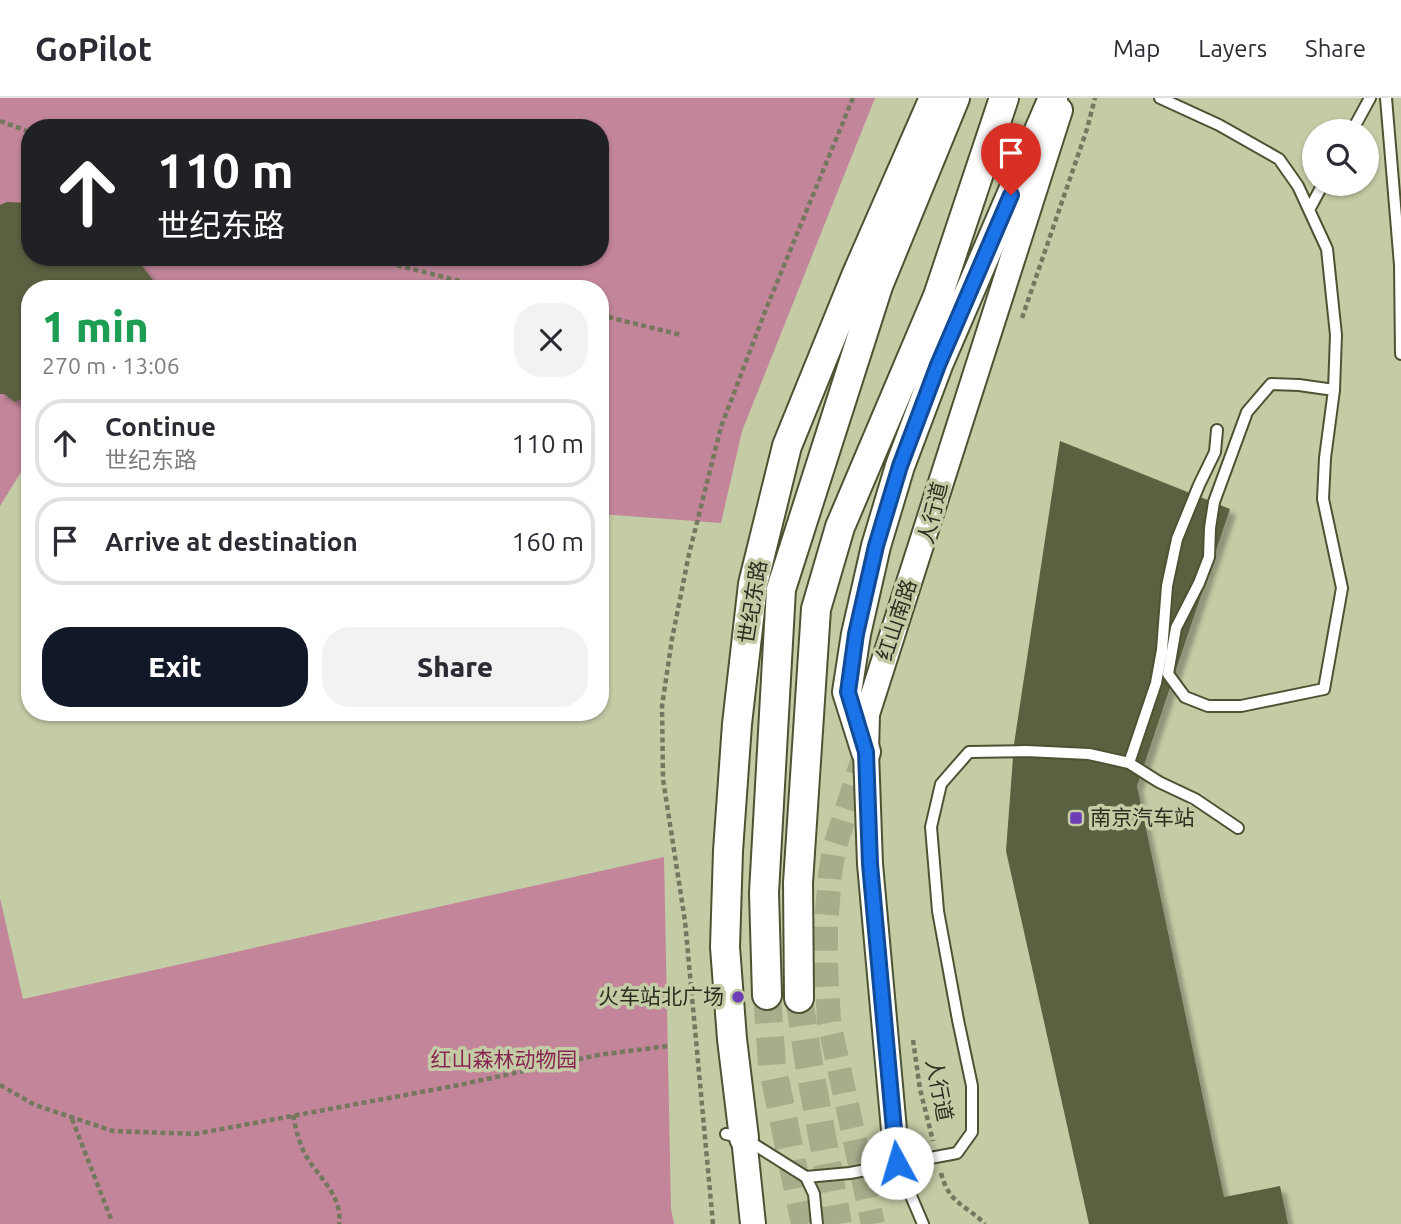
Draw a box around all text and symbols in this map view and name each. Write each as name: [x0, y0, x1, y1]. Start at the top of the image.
text: GoPilot: [35, 30, 152, 67]
text: Map: [1113, 35, 1160, 62]
text: Layers: [1198, 35, 1267, 62]
text: Share: [1305, 35, 1366, 62]
map controls: [1302, 119, 1379, 196]
button: search: [1302, 119, 1379, 196]
pin: [981, 123, 1041, 195]
icon: arrive: [992, 134, 1030, 172]
text: 110 m: [157, 142, 294, 197]
icon: ahead: [42, 147, 133, 238]
text: 世纪东路: [157, 207, 285, 243]
text: 1 min: [42, 303, 149, 350]
button: close: [514, 303, 588, 377]
text: 270 m · 13:06: [42, 353, 180, 378]
text: Continue: [105, 412, 216, 441]
icon: ahead: [46, 424, 84, 462]
text: 110 m: [512, 429, 584, 458]
text: 世纪东路: [105, 447, 197, 472]
street label: 人行道: [913, 479, 951, 546]
icon: arrive: [46, 522, 84, 560]
text: Arrive at destination: [105, 527, 358, 556]
text: 160 m: [512, 527, 584, 556]
street label: 世纪东路: [734, 558, 770, 645]
street label: 红山南路: [872, 576, 920, 663]
button: Exit: [42, 627, 308, 707]
button: Share: [322, 627, 588, 707]
place label: 南京汽车站: [1090, 805, 1195, 829]
marker: 南京汽车站: [1068, 810, 1084, 826]
place label: 火车站北广场: [598, 984, 724, 1008]
marker: 火车站北广场: [730, 989, 746, 1005]
park label: 红山森林动物园: [431, 1047, 578, 1071]
street label: 人行道: [922, 1057, 958, 1123]
position arrow: [860, 1126, 934, 1200]

